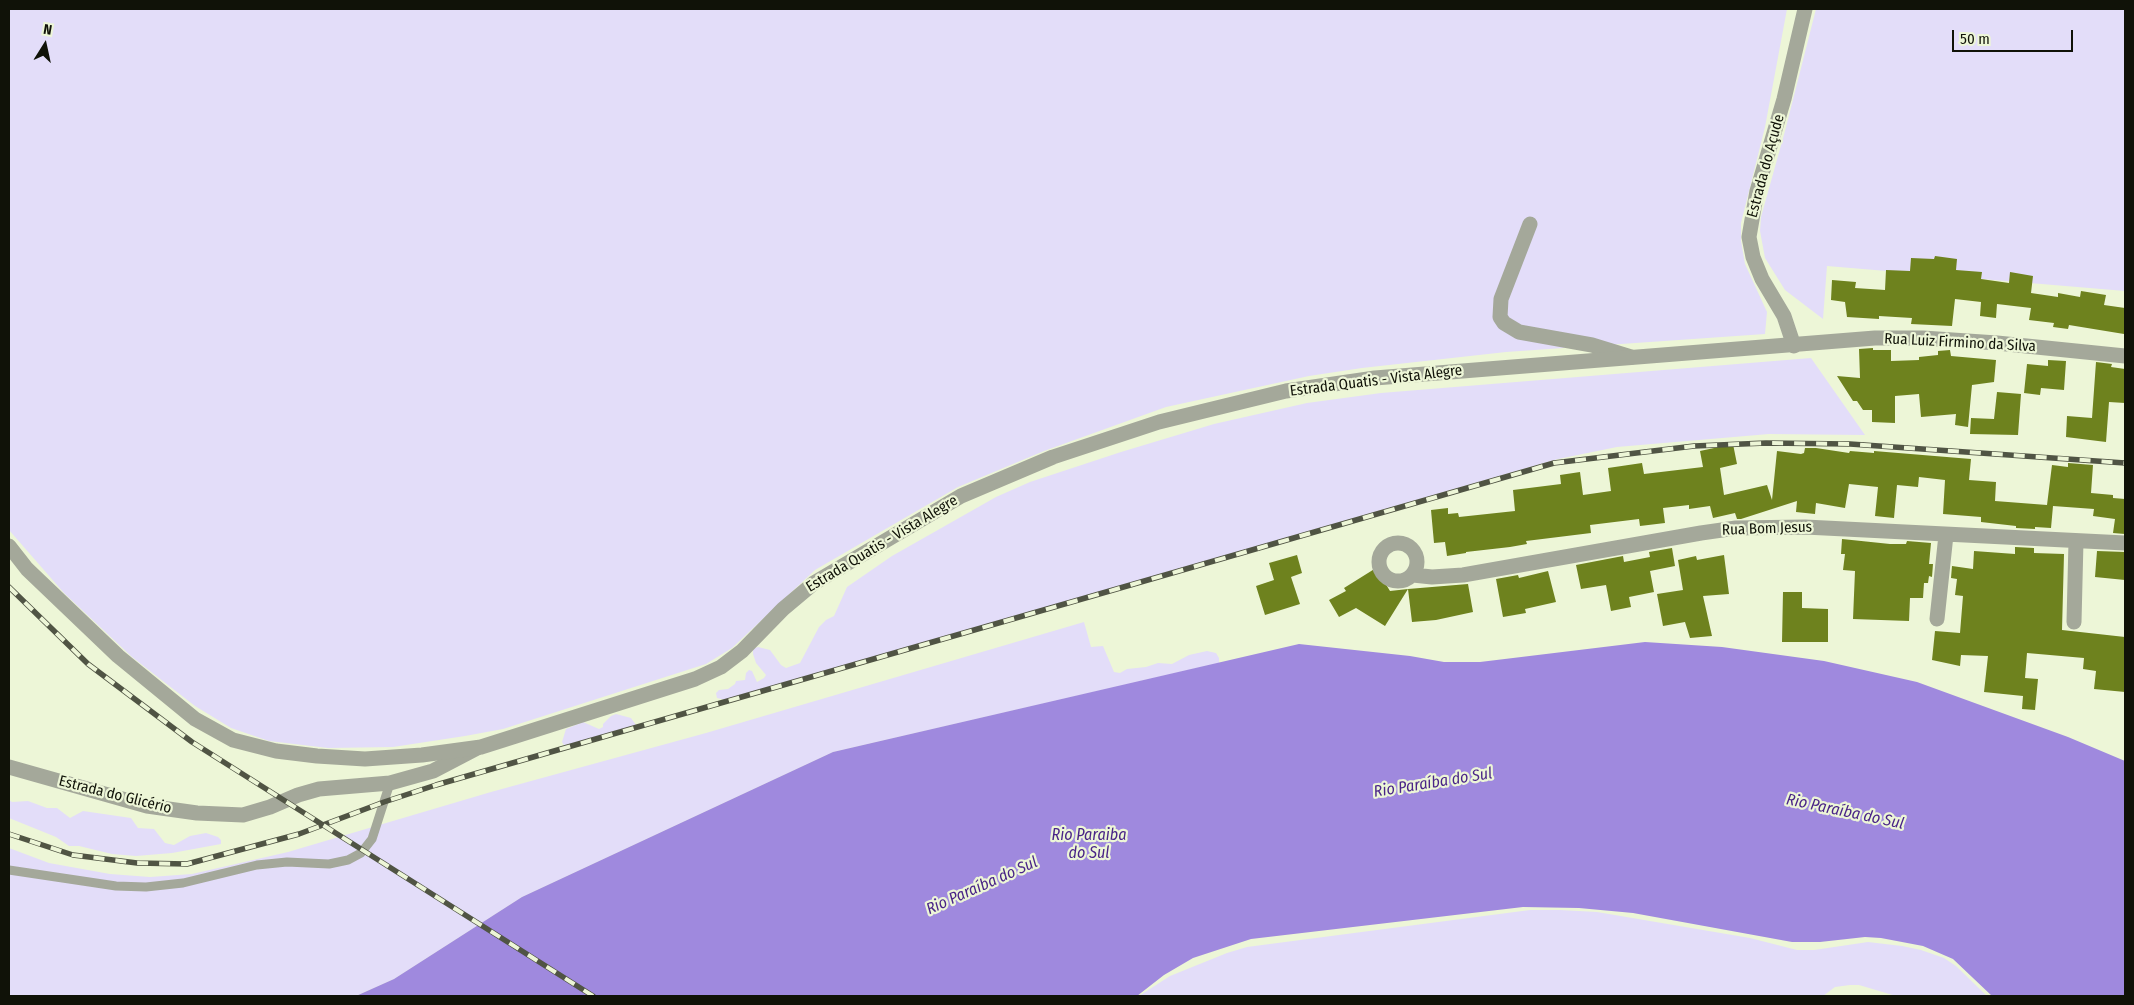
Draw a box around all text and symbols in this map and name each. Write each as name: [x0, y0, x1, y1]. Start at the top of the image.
north arrow: [20, 20, 70, 70]
scale bar: [1954, 20, 2075, 52]
text: N: [42, 21, 53, 39]
text: 50 m: [1960, 30, 1990, 48]
street label: Estrada do Açude: [1744, 112, 1788, 220]
street label: Rua Luiz Firmino da Silva: [1884, 330, 2036, 356]
street label: Estrada Quatis - Vista Alegre: [1289, 361, 1463, 401]
street label: Estrada Quatis - Vista Alegre: [803, 492, 961, 596]
street label: Rua Bom Jesus: [1722, 518, 1812, 540]
water label: Rio Paraíba do Sul: [1372, 764, 1494, 802]
street label: Estrada do Glicério: [57, 772, 173, 818]
water label: Rio Paraíba do Sul: [1784, 790, 1906, 834]
water label: Rio Paraiba do Sul: [1052, 826, 1126, 864]
water label: Rio Paraíba do Sul: [923, 853, 1041, 919]

